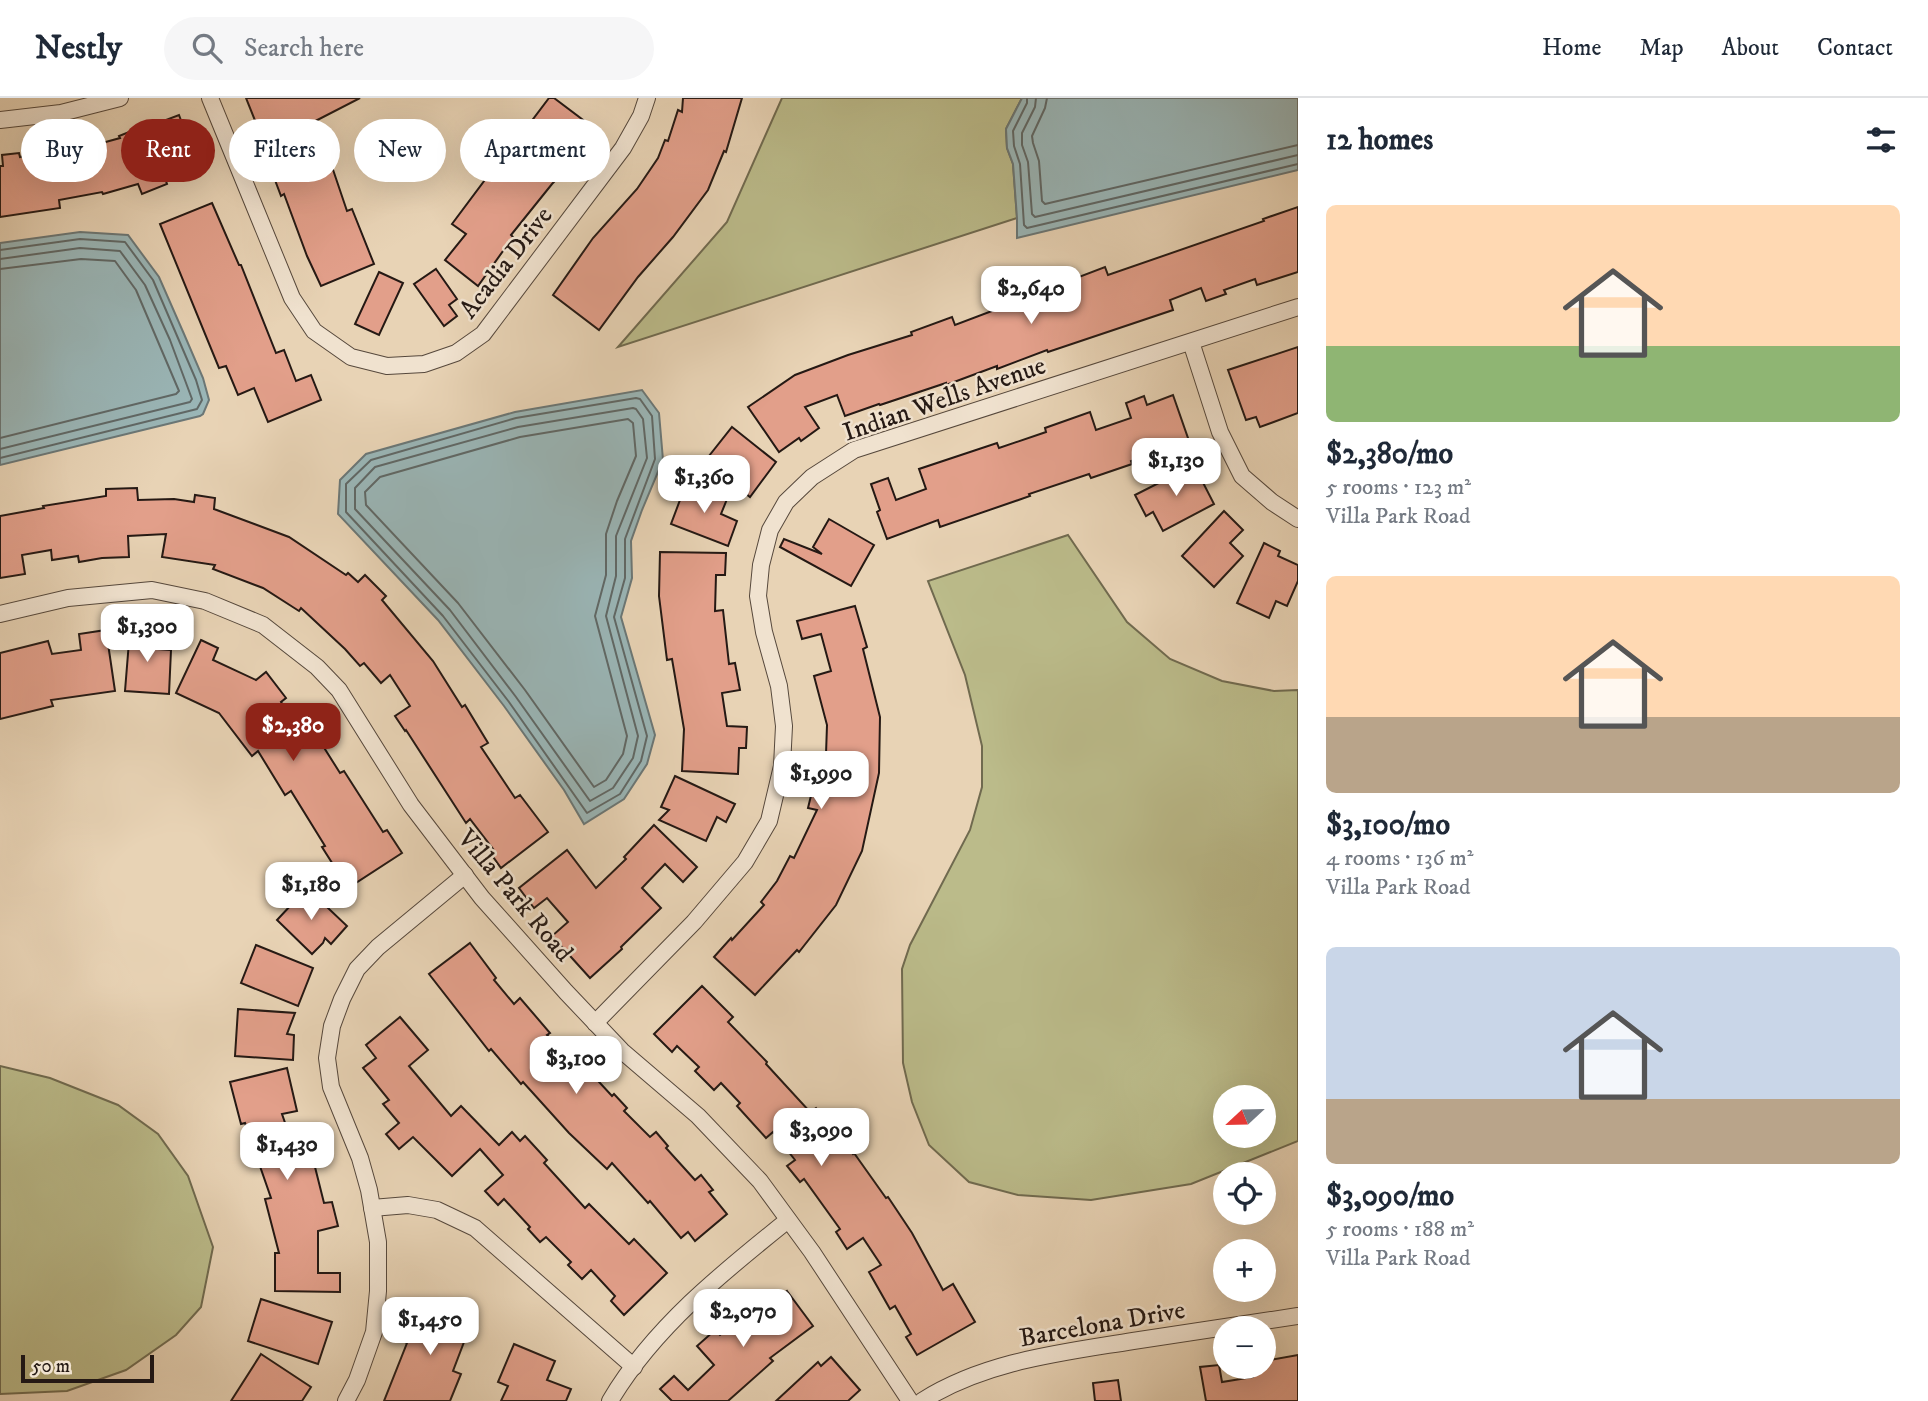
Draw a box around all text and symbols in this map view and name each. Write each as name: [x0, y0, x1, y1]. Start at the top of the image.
search box: [164, 17, 654, 80]
text: Nestly: [35, 28, 122, 69]
icon: search: [188, 29, 226, 67]
text: Search here: [244, 32, 364, 65]
text: Home: [1542, 33, 1601, 63]
text: Map: [1639, 33, 1684, 63]
text: About: [1722, 33, 1779, 63]
text: Contact: [1817, 33, 1893, 63]
chip: Buy: [21, 119, 107, 182]
chip: Rent: [121, 119, 215, 182]
chip: Filters: [229, 119, 340, 182]
chip: New: [354, 119, 446, 182]
chip: Apartment: [460, 119, 610, 182]
icon: filters: [1862, 121, 1900, 159]
text: 12 homes: [1326, 122, 1433, 159]
street label: Acadia Drive: [452, 200, 560, 325]
icon: home: [1550, 250, 1676, 376]
pin: $2,640: [974, 266, 1088, 326]
text: $2,640: [997, 274, 1065, 303]
street label: Indian Wells Avenue: [839, 349, 1050, 450]
text: $2,380/mo: [1326, 436, 1453, 473]
pin: $1,130: [1119, 438, 1233, 498]
text: $1,130: [1148, 446, 1204, 475]
pin: $1,360: [647, 456, 761, 515]
text: $1,360: [674, 463, 734, 492]
text: 5 rooms · 123 m²: [1326, 473, 1471, 502]
text: Villa Park Road: [1326, 502, 1470, 531]
pin: $1,300: [90, 604, 204, 664]
text: $1,300: [117, 612, 177, 641]
icon: home: [1550, 621, 1676, 747]
pin: $2,380: [236, 704, 350, 763]
text: $2,380: [262, 711, 324, 740]
pin: $1,990: [764, 752, 878, 811]
text: $1,990: [790, 759, 852, 788]
text: $3,100/mo: [1326, 807, 1450, 844]
street label: Villa Park Road: [449, 822, 580, 969]
text: 4 rooms · 136 m²: [1326, 844, 1473, 873]
pin: $1,180: [254, 862, 368, 922]
text: $1,180: [281, 870, 341, 899]
text: Villa Park Road: [1326, 873, 1470, 902]
icon: home: [1550, 992, 1676, 1118]
pin: $3,100: [519, 1037, 633, 1096]
text: $3,100: [546, 1044, 606, 1073]
north arrow: [1213, 1085, 1276, 1148]
map controls: [1213, 1085, 1276, 1379]
pin: $3,090: [764, 1108, 878, 1168]
text: $3,090: [789, 1116, 853, 1145]
pin: $1,430: [230, 1122, 344, 1182]
text: $1,430: [256, 1130, 318, 1159]
button: locate: [1213, 1162, 1276, 1225]
text: $3,090/mo: [1326, 1178, 1454, 1215]
text: 5 rooms · 188 m²: [1326, 1215, 1474, 1244]
button: +: [1213, 1239, 1276, 1302]
text: Villa Park Road: [1326, 1244, 1470, 1273]
pin: $2,070: [686, 1290, 800, 1349]
street label: Barcelona Drive: [1017, 1294, 1188, 1355]
text: $2,070: [709, 1297, 777, 1326]
pin: $1,450: [373, 1298, 487, 1357]
text: $1,450: [398, 1305, 462, 1334]
button: −: [1213, 1316, 1276, 1379]
scale bar: [21, 1352, 154, 1384]
text: 50 m: [32, 1355, 70, 1378]

